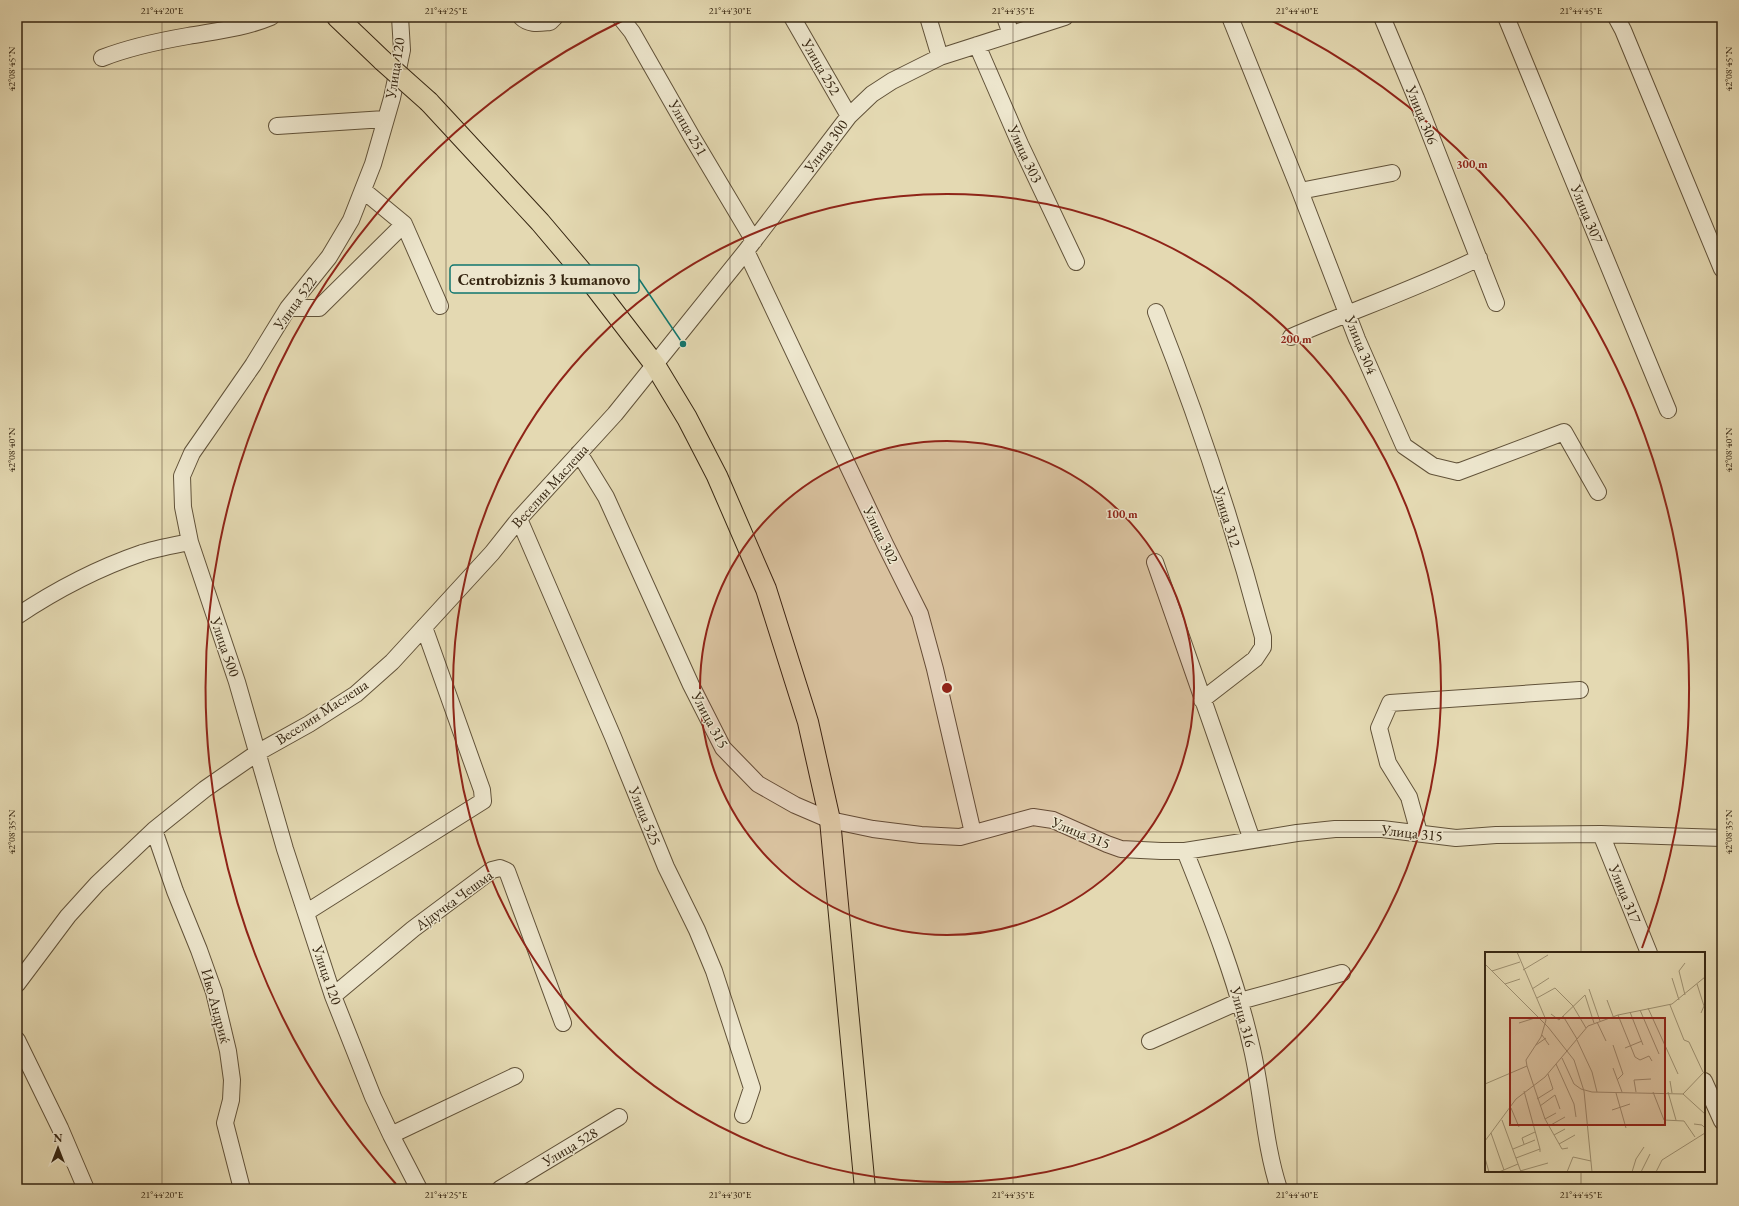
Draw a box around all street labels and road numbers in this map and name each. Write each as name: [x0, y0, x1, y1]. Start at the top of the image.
street label: Улица 252: [797, 35, 845, 99]
street label: Улица 120: [380, 36, 409, 101]
street label: Улица 306: [1402, 82, 1443, 147]
street label: Улица 251: [664, 96, 712, 159]
street label: Улица 300: [799, 115, 852, 177]
street label: Улица 303: [1003, 121, 1047, 186]
street label: Улица 307: [1567, 181, 1608, 247]
street label: Улица 522: [268, 272, 321, 334]
street label: Улица 304: [1341, 312, 1382, 378]
street label: Веселин Маслеша: [507, 440, 592, 532]
street label: Улица 312: [1209, 484, 1246, 550]
street label: Улица 302: [859, 502, 904, 567]
street label: Улица 500: [206, 614, 244, 679]
street label: Веселин Маслеша: [272, 675, 372, 749]
street label: Улица 315: [687, 687, 733, 751]
street label: Улица 525: [625, 783, 666, 848]
street label: Улица 315: [1048, 812, 1113, 853]
street label: Улица 315: [1379, 820, 1444, 845]
street label: Улица 317: [1605, 861, 1646, 927]
street label: Ајдучка Чешма: [410, 865, 496, 935]
street label: Улица 120: [308, 942, 346, 1007]
street label: Иво Андриќ: [197, 966, 236, 1045]
street label: Улица 316: [1226, 984, 1261, 1049]
street label: Улица 528: [538, 1123, 601, 1171]

